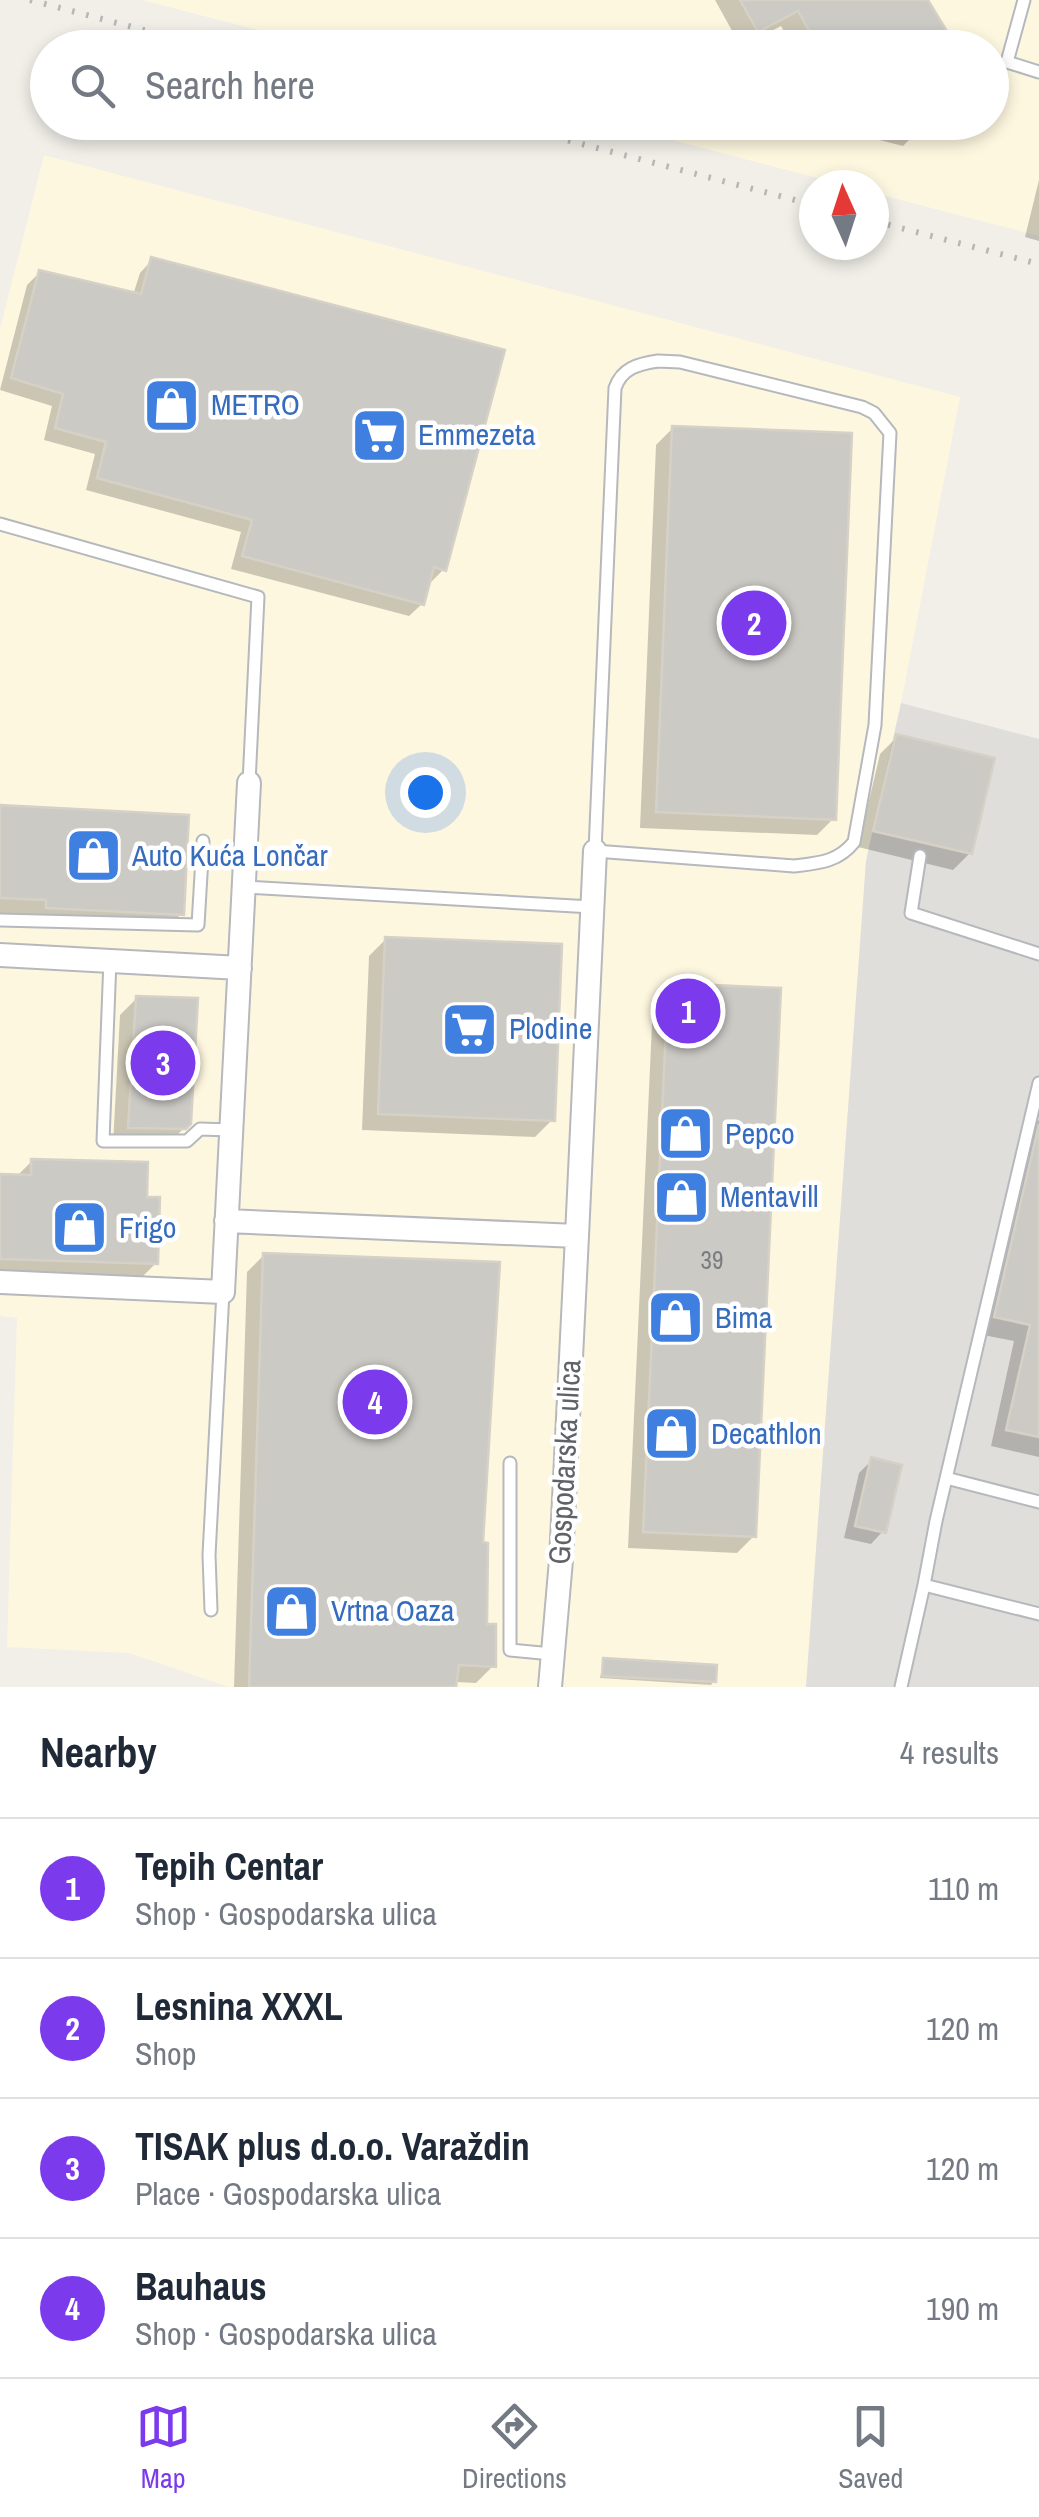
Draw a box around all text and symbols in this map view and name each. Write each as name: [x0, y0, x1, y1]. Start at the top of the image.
search box: [30, 30, 1009, 140]
icon: search: [65, 58, 120, 113]
text: Search here: [145, 60, 315, 111]
north arrow: [799, 170, 889, 260]
shop icon: METRO: [142, 375, 202, 435]
place label: METRO: [211, 384, 300, 424]
supermarket icon: Emmezeta: [349, 405, 409, 465]
place label: Emmezeta: [418, 414, 536, 454]
pin: 2: [722, 586, 786, 660]
your location: [400, 767, 451, 818]
shop icon: Auto Kuća Lončar: [63, 826, 123, 886]
place label: Auto Kuća Lončar: [131, 835, 328, 875]
pin: 1: [656, 974, 720, 1048]
supermarket icon: Plodine: [440, 999, 500, 1059]
place label: Plodine: [509, 1008, 592, 1048]
pin: 3: [130, 1026, 196, 1100]
shop icon: Pepco: [656, 1104, 716, 1164]
place label: Pepco: [725, 1113, 795, 1153]
shop icon: Mentavill: [651, 1167, 711, 1227]
place label: Mentavill: [720, 1176, 818, 1216]
shop icon: Frigo: [50, 1198, 110, 1258]
place label: Frigo: [119, 1207, 176, 1247]
house number: 39: [701, 1243, 723, 1277]
shop icon: Bima: [646, 1288, 706, 1348]
place label: Bima: [715, 1297, 773, 1337]
street label: Gospodarska ulica: [539, 1358, 589, 1565]
pin: 4: [342, 1364, 408, 1440]
shop icon: Decathlon: [642, 1404, 702, 1464]
place label: Decathlon: [711, 1413, 822, 1453]
shop icon: Vrtna Oaza: [262, 1581, 322, 1641]
place label: Vrtna Oaza: [331, 1590, 455, 1630]
text: Nearby: [40, 1724, 157, 1780]
text: 4 results: [900, 1731, 999, 1774]
text: Tepih Centar: [135, 1841, 323, 1892]
text: 1: [65, 1867, 80, 1910]
text: 110 m: [928, 1867, 999, 1910]
text: Shop · Gospodarska ulica: [135, 1892, 437, 1935]
text: Lesnina XXXL: [135, 1981, 343, 2032]
text: 2: [65, 2007, 80, 2050]
text: 120 m: [926, 2007, 999, 2050]
text: Shop: [135, 2032, 196, 2075]
text: TISAK plus d.o.o. Varaždin: [135, 2121, 530, 2172]
text: 3: [65, 2147, 80, 2190]
text: 120 m: [926, 2147, 999, 2190]
text: Place · Gospodarska ulica: [135, 2172, 441, 2215]
text: Bauhaus: [135, 2261, 267, 2312]
text: 4: [65, 2287, 80, 2330]
text: 190 m: [926, 2287, 999, 2330]
text: Shop · Gospodarska ulica: [135, 2312, 437, 2355]
tab: Map: [136, 2399, 191, 2497]
tab: Directions: [462, 2399, 567, 2497]
tab: Saved: [838, 2399, 903, 2497]

